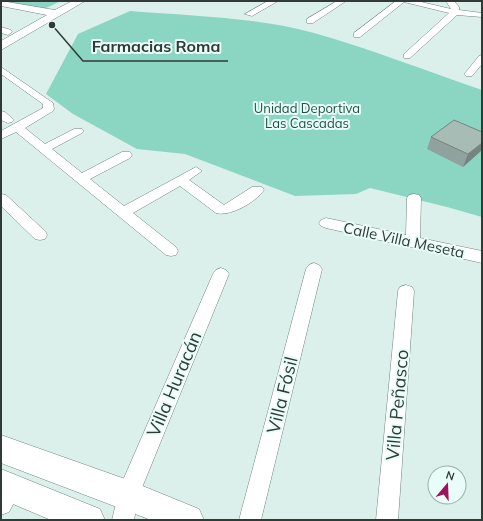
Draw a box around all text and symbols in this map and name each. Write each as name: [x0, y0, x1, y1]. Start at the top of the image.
callout: Farmacias Roma: [83, 33, 228, 61]
text: Farmacias Roma: [92, 36, 220, 56]
park label: Unidad Deportiva Las Cascadas: [254, 100, 360, 131]
street label: Calle Villa Meseta: [342, 218, 466, 262]
street label: Villa Huracán: [141, 328, 207, 440]
street label: Villa Peñasco: [381, 349, 413, 461]
street label: Villa Fósil: [261, 354, 303, 436]
north arrow: [427, 465, 467, 505]
text: N: [444, 468, 456, 484]

